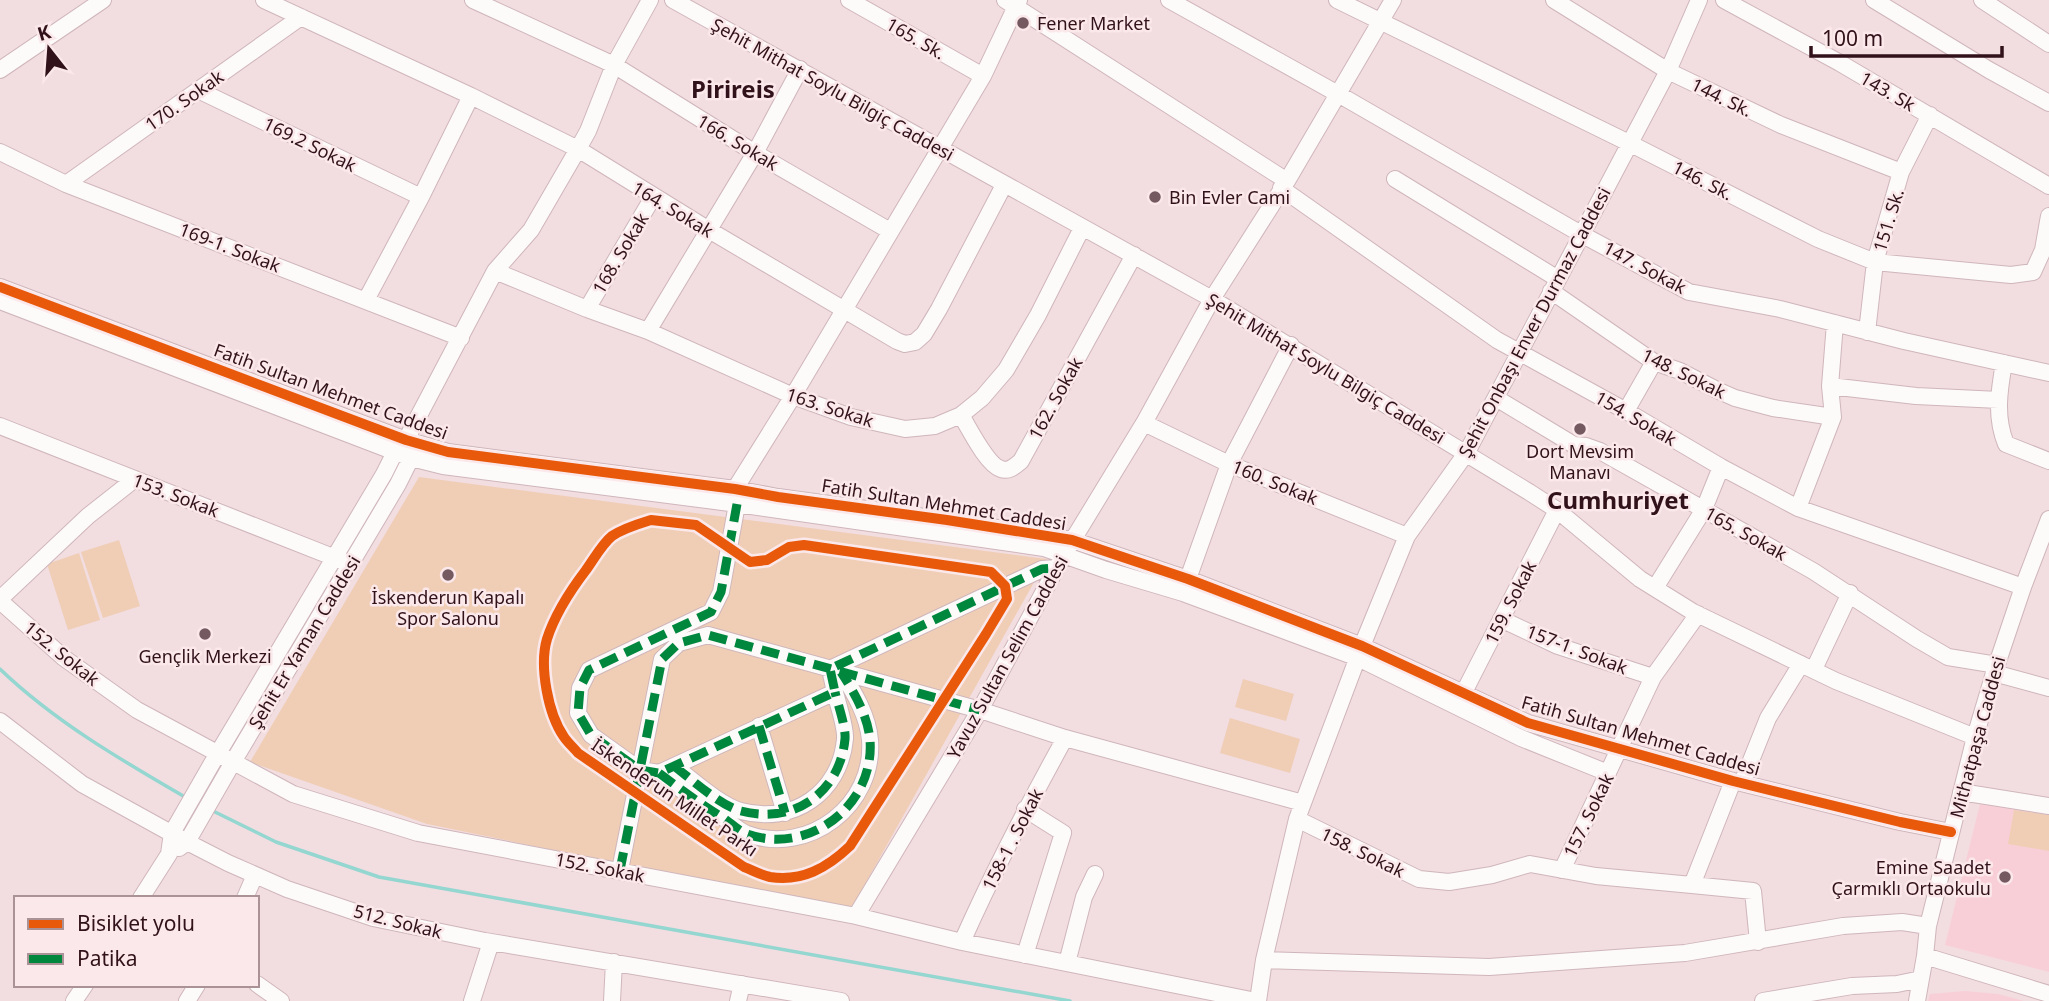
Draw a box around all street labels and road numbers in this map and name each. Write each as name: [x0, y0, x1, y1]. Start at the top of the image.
street label: 165. Sk.: [882, 11, 950, 65]
street label: Şehit Mithat Soylu Bilgiç Caddesi: [707, 12, 959, 166]
street label: 170. Sokak: [140, 64, 228, 136]
street label: 143. Sk: [1856, 66, 1920, 117]
street label: 144. Sk.: [1688, 72, 1756, 122]
street label: 166. Sokak: [693, 108, 783, 176]
street label: 169.2 Sokak: [259, 111, 361, 177]
street label: 146. Sk.: [1669, 155, 1737, 205]
street label: 164. Sokak: [628, 175, 718, 243]
street label: Şehit Onbaşı Enver Durmaz Caddesi: [1452, 183, 1616, 461]
street label: 151. Sk.: [1867, 186, 1909, 254]
street label: 168. Sokak: [586, 208, 654, 298]
street label: 169-1. Sokak: [176, 217, 284, 277]
street label: 147. Sokak: [1599, 235, 1691, 299]
street label: Şehit Mithat Soylu Bilgiç Caddesi: [1202, 287, 1450, 449]
street label: Fatih Sultan Mehmet Caddesi: [211, 337, 451, 445]
street label: 148. Sokak: [1638, 342, 1730, 404]
street label: 162. Sokak: [1023, 352, 1088, 443]
street label: 163. Sokak: [783, 382, 877, 433]
street label: 154. Sokak: [1591, 385, 1682, 451]
street label: 160. Sokak: [1229, 454, 1322, 510]
street label: 153. Sokak: [129, 468, 223, 523]
street label: Fatih Sultan Mehmet Caddesi: [820, 473, 1068, 535]
street label: 165. Sokak: [1701, 501, 1792, 566]
street label: Şehit Er Yaman Caddesi: [243, 551, 365, 733]
street label: Yavuz Sultan Selim Caddesi: [941, 551, 1073, 763]
street label: 159. Sokak: [1479, 556, 1541, 648]
street label: 152. Sokak: [19, 615, 105, 691]
street label: 157-1. Sokak: [1523, 619, 1631, 679]
street label: Mithatpaşa Caddesi: [1944, 653, 2010, 821]
street label: Fatih Sultan Mehmet Caddesi: [1519, 689, 1763, 781]
street label: İskenderun Millet Parkı: [587, 732, 763, 862]
street label: 157. Sokak: [1557, 769, 1619, 861]
street label: 158-1 . Sokak: [976, 784, 1048, 894]
street label: 158. Sokak: [1317, 821, 1409, 883]
street label: 152. Sokak: [553, 847, 647, 887]
street label: 512. Sokak: [351, 898, 445, 944]

